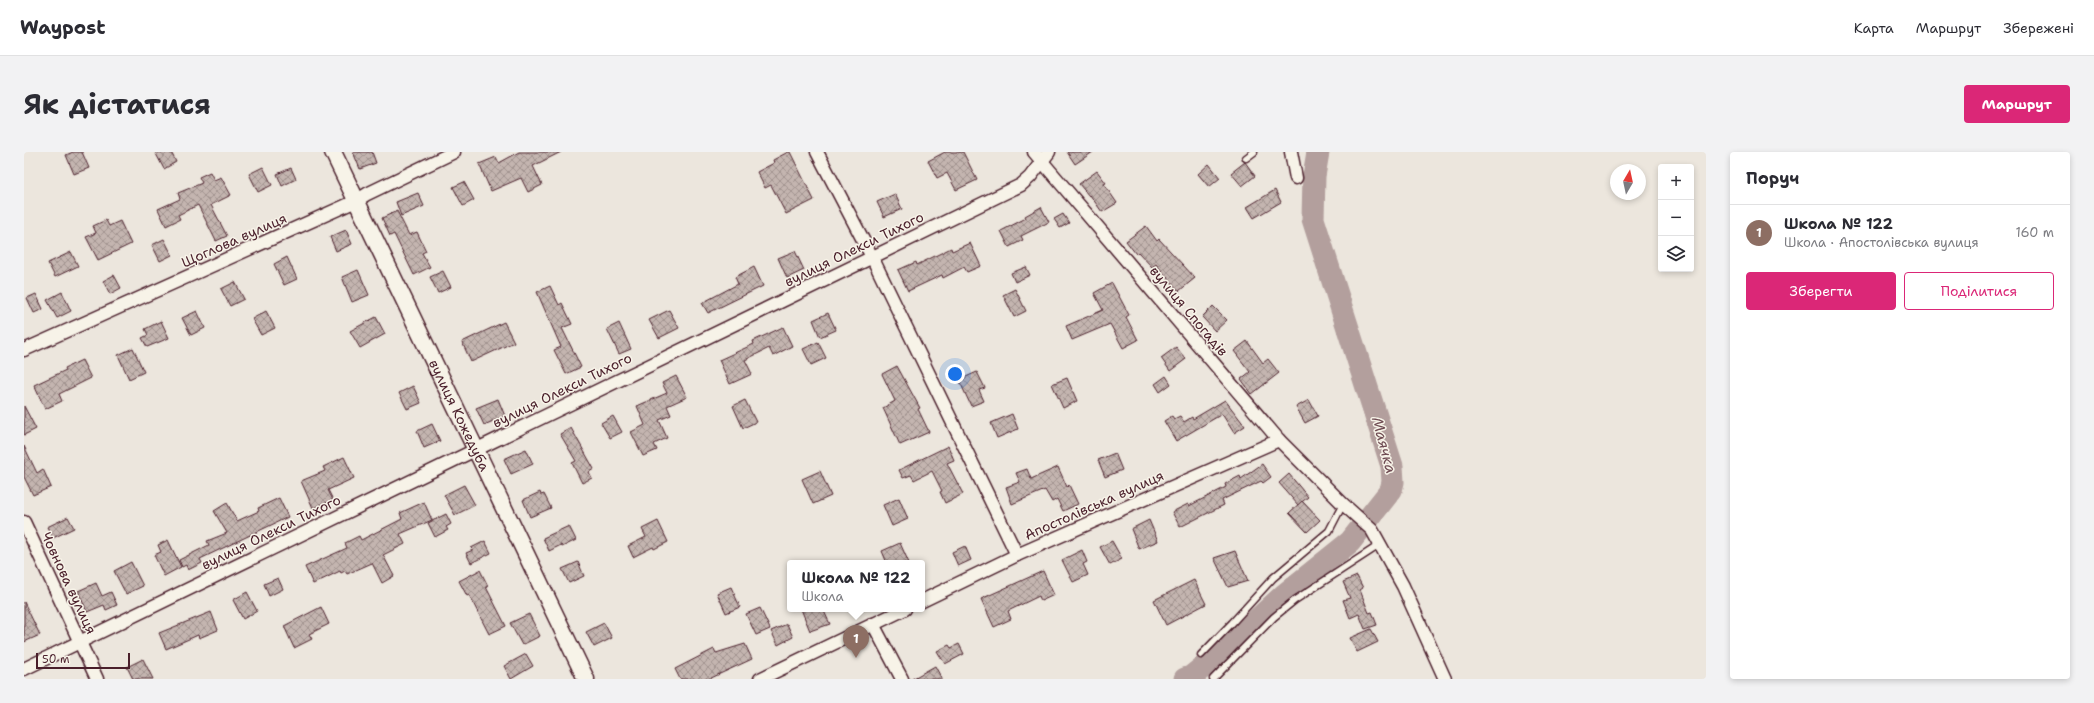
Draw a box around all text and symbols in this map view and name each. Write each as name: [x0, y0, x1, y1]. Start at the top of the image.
text: Waypost: [20, 15, 105, 40]
text: Карта: [1854, 19, 1894, 37]
text: Маршрут: [1916, 19, 1981, 37]
text: Збережені: [2003, 19, 2074, 37]
text: Як дістатися: [24, 85, 211, 123]
button: Маршрут: [1964, 85, 2070, 123]
north arrow: [1610, 164, 1646, 200]
map controls: [1658, 164, 1694, 272]
button: +: [1658, 164, 1694, 200]
text: Поруч: [1746, 167, 1799, 189]
button: −: [1658, 200, 1694, 236]
street label: вулиця Олекси Тихого: [781, 207, 927, 291]
street label: Щоглова вулиця: [179, 209, 289, 271]
text: Школа № 122: [1784, 214, 1893, 234]
text: 1: [1756, 224, 1762, 241]
text: 160 m: [2016, 224, 2054, 241]
text: Школа · Апостолівська вулиця: [1784, 234, 1979, 251]
button: layers: [1658, 236, 1694, 272]
street label: вулиця Спогадів: [1146, 262, 1232, 360]
button: Зберегти: [1746, 272, 1896, 310]
button: Поділитися: [1904, 272, 2054, 310]
street label: вулиця Олекси Тихого: [489, 348, 635, 432]
street label: вулиця Кожедуба: [425, 356, 494, 474]
your location: [945, 364, 965, 384]
water label: Маячка: [1367, 415, 1401, 475]
street label: Апостолівська вулиця: [1021, 466, 1167, 544]
street label: вулиця Олекси Тихого: [198, 490, 344, 574]
street label: Човнова вулиця: [37, 529, 101, 637]
popup: [787, 560, 925, 612]
text: Школа № 122: [801, 568, 911, 588]
text: Школа: [801, 588, 844, 605]
pin: 1: [843, 625, 869, 658]
scale bar: [36, 651, 130, 670]
text: 50 m: [42, 652, 70, 667]

